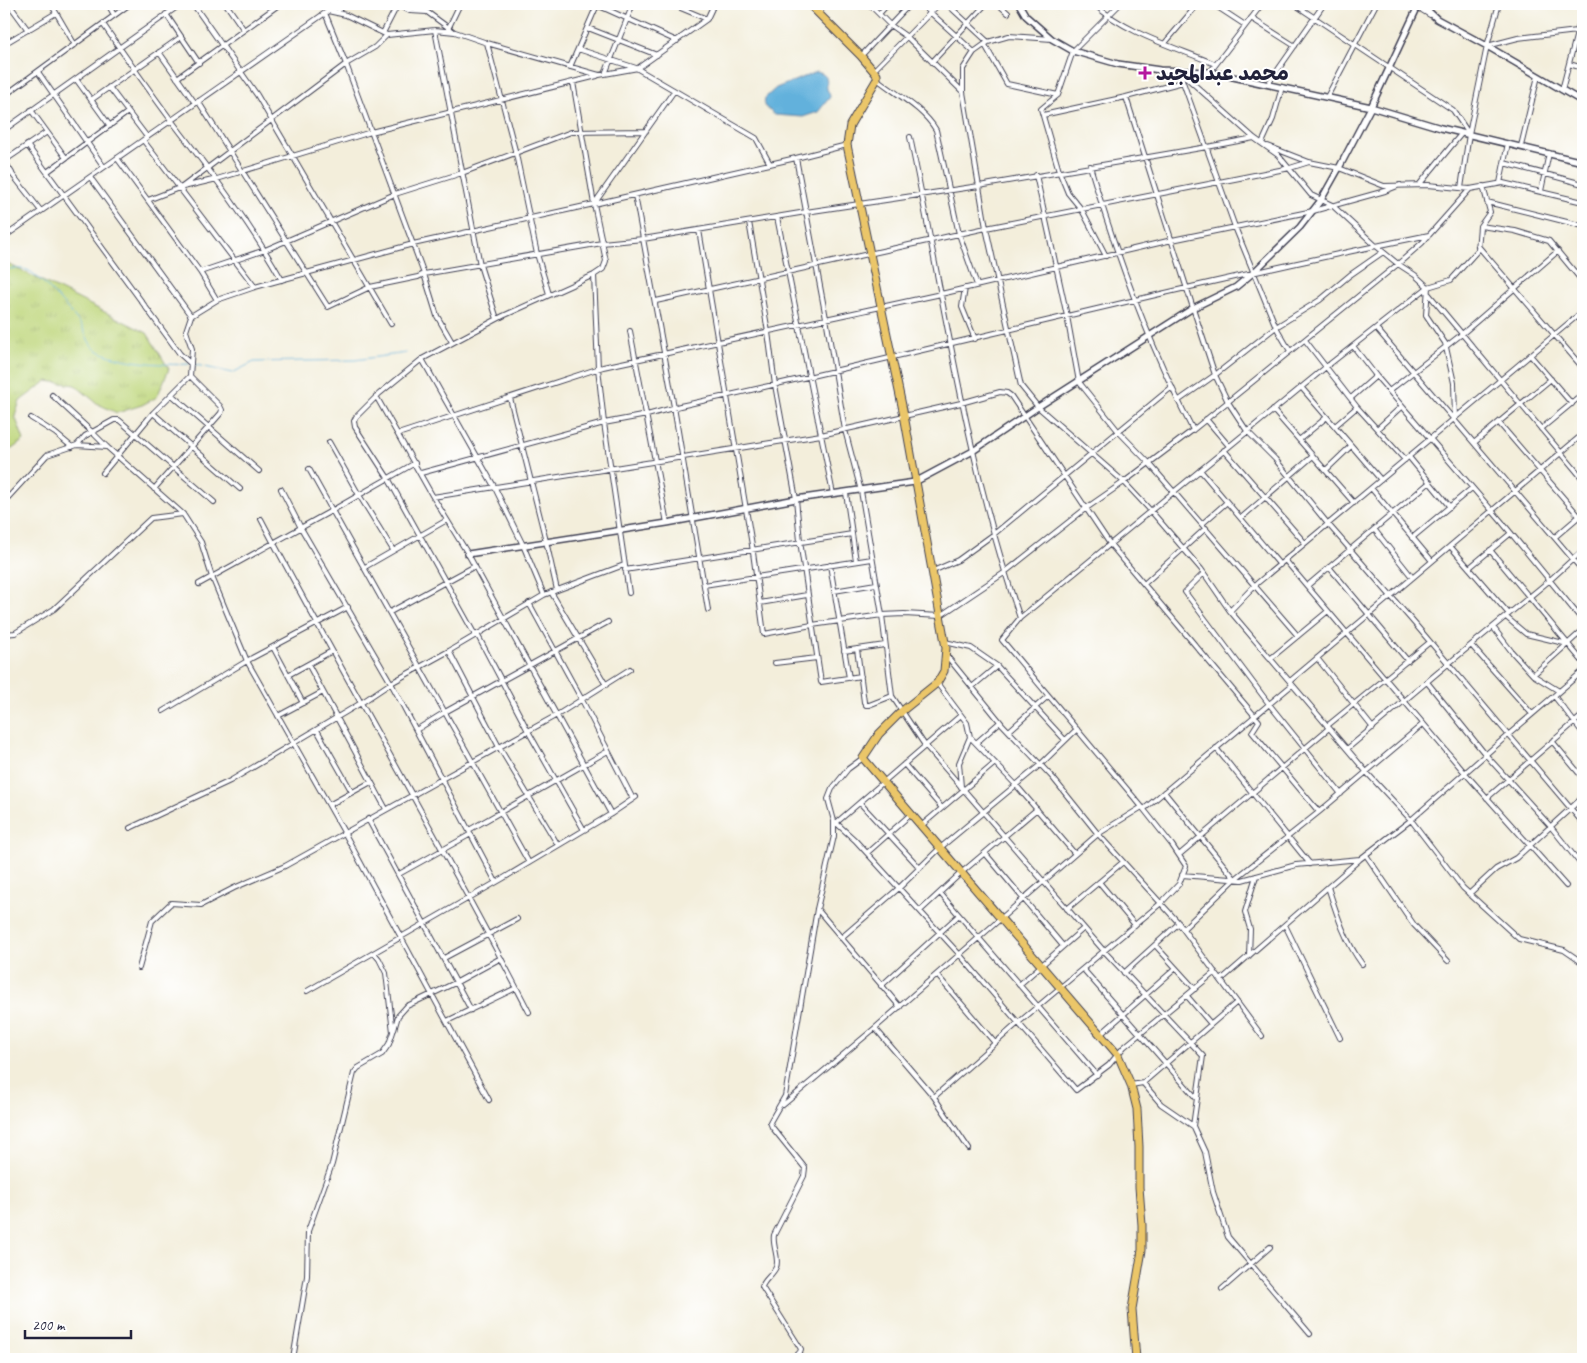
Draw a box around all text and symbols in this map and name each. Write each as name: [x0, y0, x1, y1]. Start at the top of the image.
place label: محمد عبدالمجيد: [1156, 60, 1289, 86]
marker: محمد عبدالمجيد: [1138, 66, 1152, 80]
scale bar: [25, 1308, 131, 1340]
text: 200 m: [32, 1316, 66, 1335]

